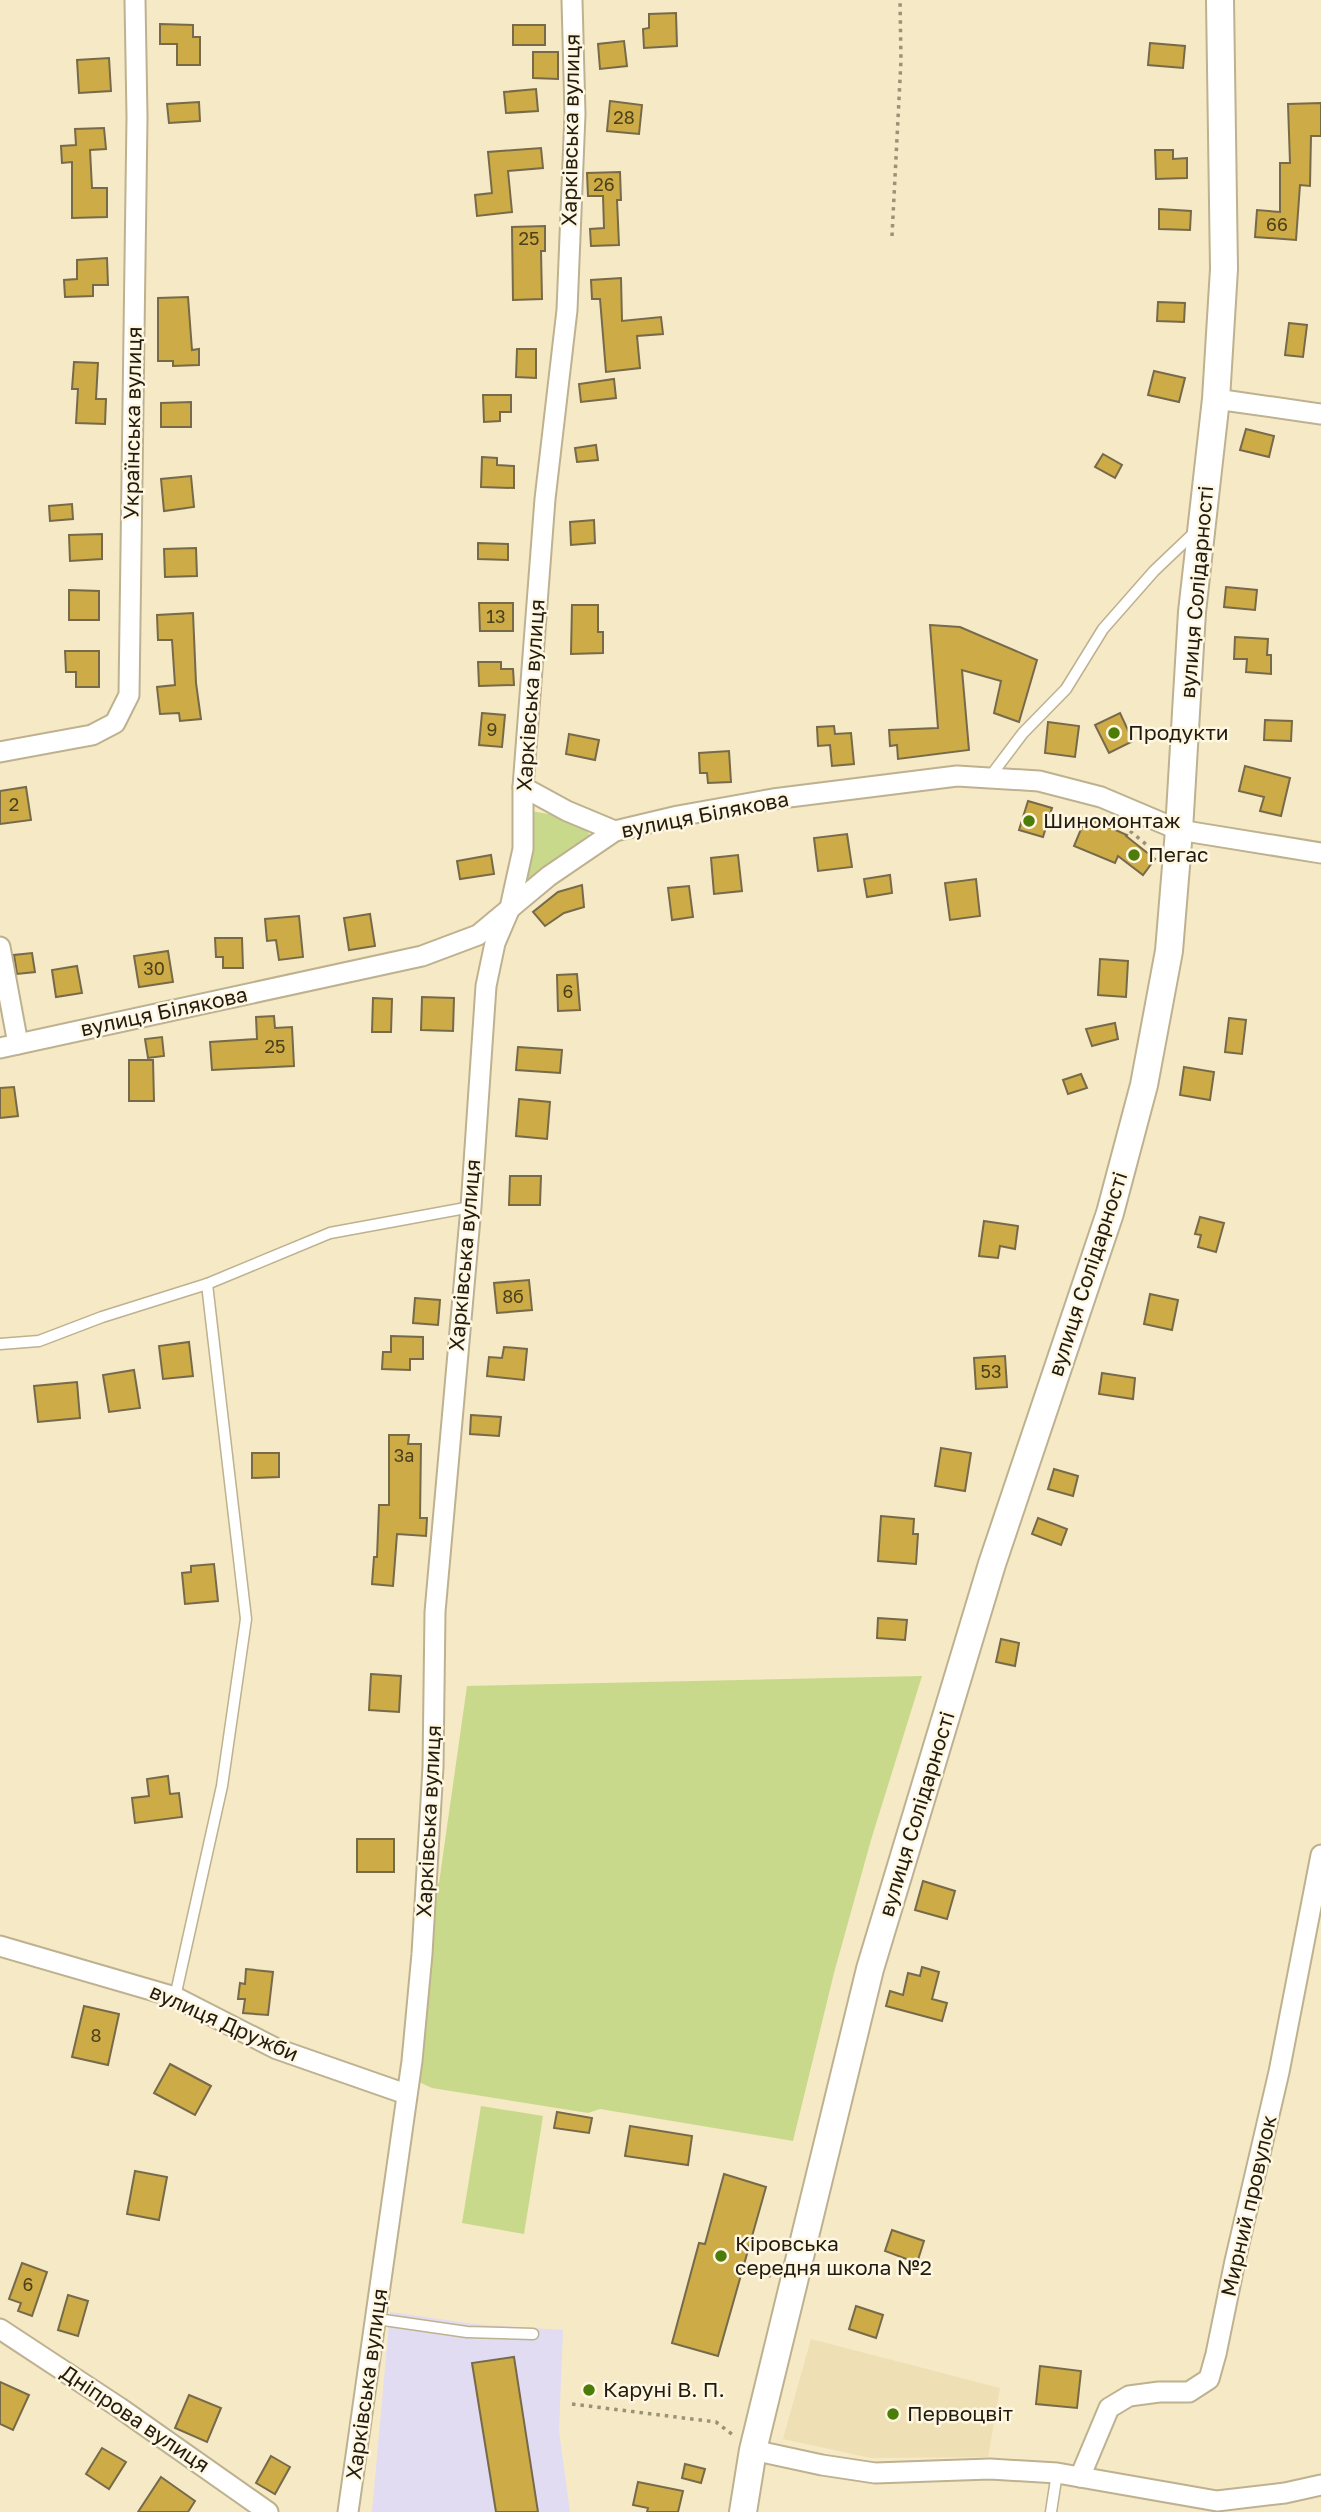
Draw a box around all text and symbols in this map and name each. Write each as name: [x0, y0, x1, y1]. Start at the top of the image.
street label: Харківська вулиця: [555, 34, 585, 226]
house number: 28: [613, 106, 635, 128]
house number: 26: [593, 173, 615, 195]
house number: 66: [1266, 213, 1288, 235]
house number: 25: [519, 227, 539, 249]
street label: Українська вулиця: [117, 326, 147, 520]
street label: вулиця Солідарності: [1174, 484, 1218, 699]
street label: Харківська вулиця: [510, 598, 550, 792]
house number: 13: [486, 605, 506, 627]
house number: 9: [487, 718, 497, 740]
place label: Продукти: [1128, 719, 1229, 745]
marker: Продукти: [1106, 725, 1122, 741]
street label: вулиця Білякова: [619, 785, 791, 843]
house number: 2: [9, 793, 19, 815]
place label: Шиномонтаж: [1043, 807, 1181, 833]
marker: Шиномонтаж: [1021, 813, 1037, 829]
place label: Пегас: [1148, 841, 1208, 867]
marker: Пегас: [1126, 847, 1142, 863]
house number: 30: [143, 957, 165, 979]
house number: 6: [563, 980, 573, 1002]
street label: вулиця Білякова: [78, 981, 250, 1041]
house number: 25: [265, 1035, 285, 1057]
street label: Харківська вулиця: [443, 1158, 485, 1352]
street label: вулиця Солідарності: [1042, 1168, 1132, 1379]
house number: 8б: [502, 1285, 524, 1307]
house number: 53: [981, 1360, 1001, 1382]
house number: 3а: [394, 1444, 414, 1466]
street label: вулиця Солідарності: [872, 1708, 960, 1920]
street label: Харківська вулиця: [410, 1724, 446, 1918]
street label: вулиця Дружби: [146, 1978, 303, 2067]
house number: 8: [91, 2024, 101, 2046]
street label: Мирний провулок: [1215, 2113, 1282, 2299]
place label: Кіровська середня школа №2: [735, 2230, 932, 2280]
marker: Кіровська середня школа №2: [713, 2248, 729, 2264]
house number: 6: [23, 2273, 33, 2295]
street label: Харківська вулиця: [340, 2287, 392, 2481]
street label: Дніпрова вулиця: [56, 2359, 215, 2478]
place label: Каруні В. П.: [603, 2376, 725, 2402]
marker: Каруні В. П.: [581, 2382, 597, 2398]
place label: Первоцвіт: [907, 2400, 1013, 2426]
marker: Первоцвіт: [885, 2406, 901, 2422]

